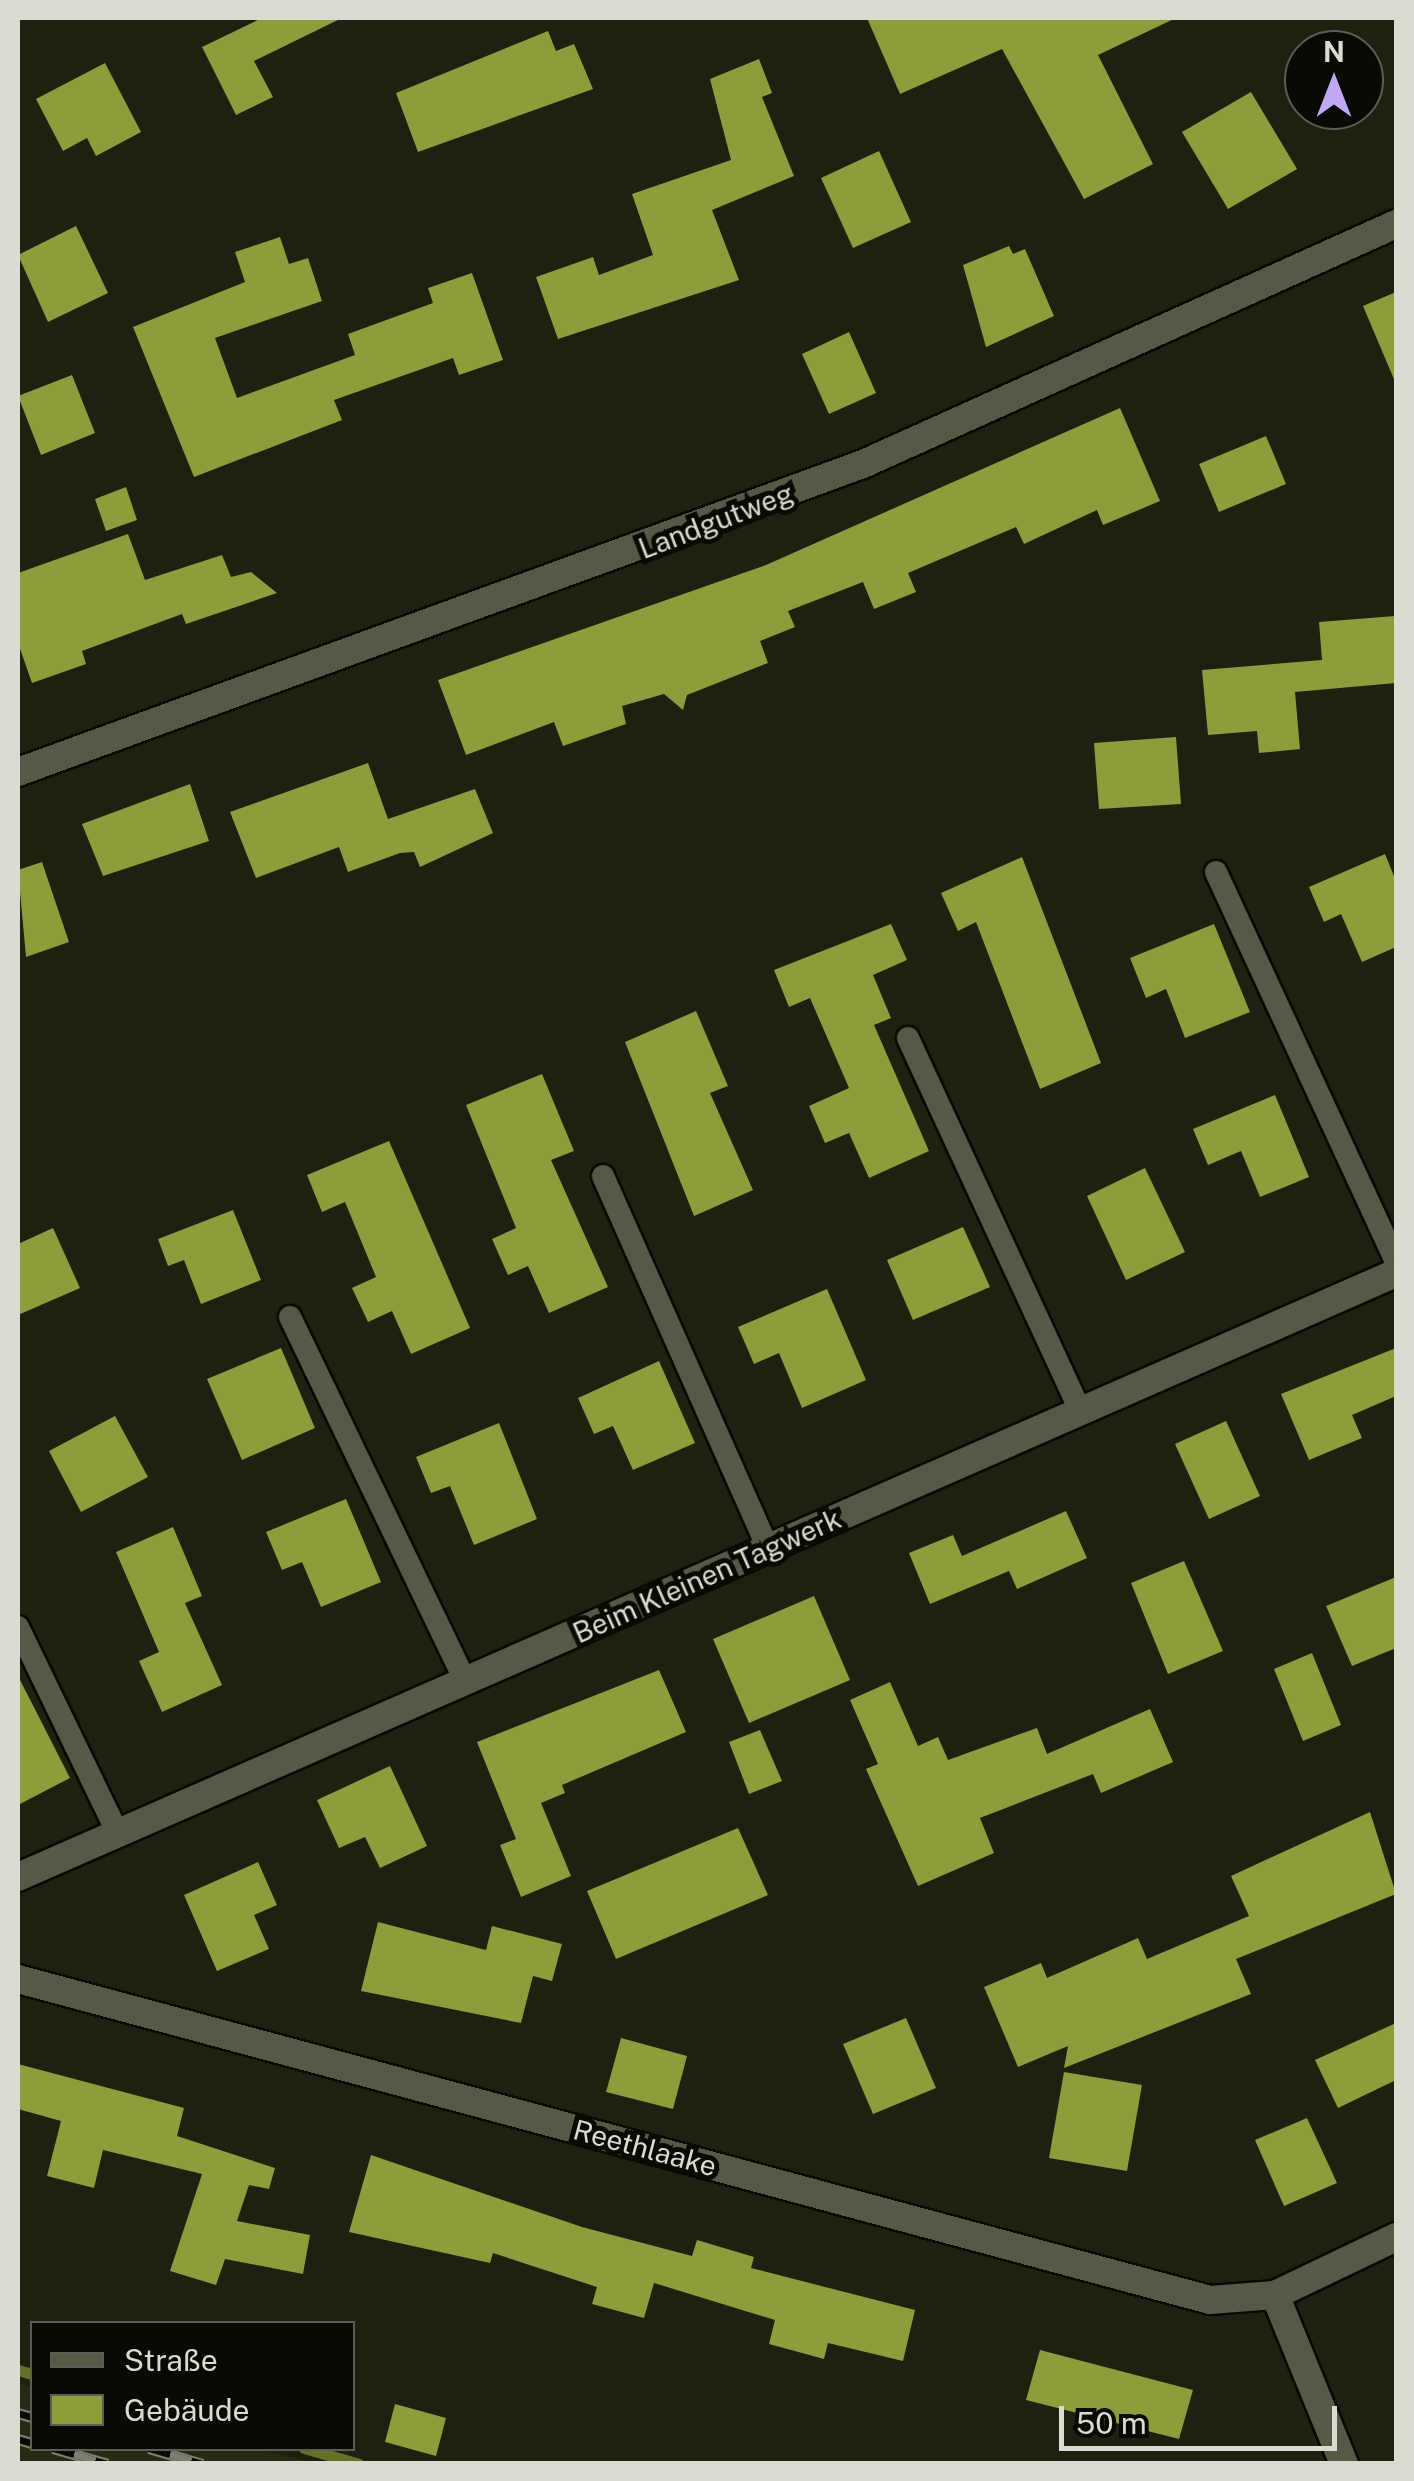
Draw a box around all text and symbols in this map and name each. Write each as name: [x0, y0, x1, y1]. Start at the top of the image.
north arrow: [1284, 30, 1384, 130]
text: N: [1323, 35, 1345, 68]
street label: Landgutweg: [634, 476, 798, 566]
street label: Beim Kleinen Tagwerk: [568, 1502, 846, 1650]
street label: Reethlaake: [570, 2113, 720, 2183]
legend: [30, 2321, 355, 2451]
text: Straße: [124, 2342, 218, 2378]
scale bar: [1064, 2386, 1342, 2448]
text: Gebäude: [124, 2392, 250, 2428]
text: 50 m: [1076, 2405, 1147, 2441]

